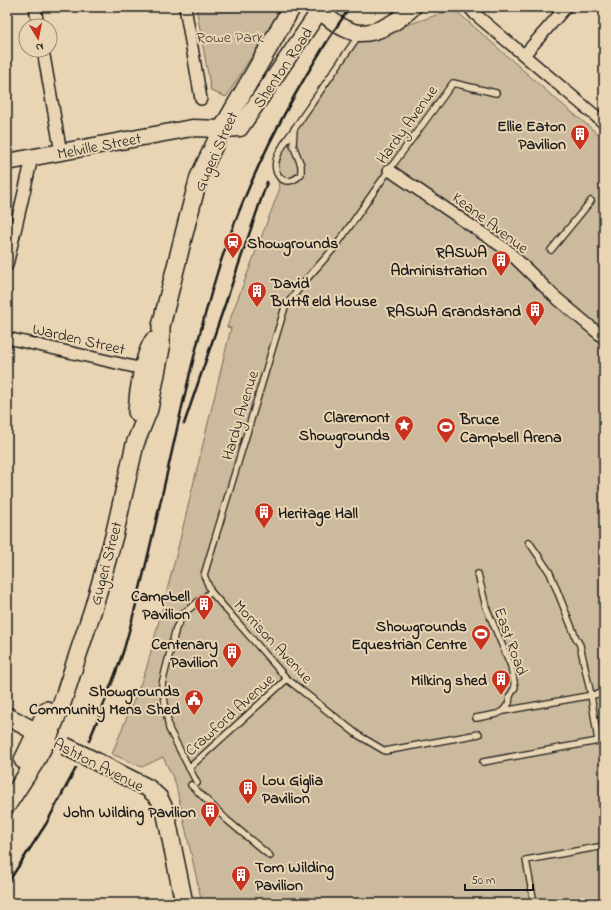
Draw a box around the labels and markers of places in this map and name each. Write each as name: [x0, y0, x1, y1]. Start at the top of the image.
place label: Ellie Eaton Pavilion: [497, 115, 566, 157]
building icon: Ellie Eaton Pavilion: [569, 123, 591, 151]
station icon: Showgrounds: [222, 231, 244, 259]
place label: Showgrounds: [247, 232, 338, 257]
place label: RASWA Administration: [391, 241, 487, 283]
building icon: RASWA Administration: [490, 249, 512, 277]
place label: David Buttfield House: [270, 272, 378, 314]
building icon: David Buttfield House: [246, 280, 268, 308]
building icon: RASWA Grandstand: [524, 299, 546, 327]
place label: RASWA Grandstand: [385, 300, 521, 324]
place label: Claremont Showgrounds: [299, 406, 391, 449]
place label: Bruce Campbell Arena: [459, 408, 562, 450]
place icon: Claremont Showgrounds: [393, 414, 415, 442]
sports icon: Bruce Campbell Arena: [435, 416, 457, 444]
building icon: Heritage Hall: [253, 501, 275, 529]
place label: Heritage Hall: [278, 502, 358, 527]
place label: Campbell Pavilion: [131, 585, 190, 627]
building icon: Campbell Pavilion: [193, 593, 215, 621]
place label: Showgrounds Equestrian Centre: [351, 615, 468, 657]
sports icon: Showgrounds Equestrian Centre: [470, 623, 492, 651]
place label: Centenary Pavilion: [151, 633, 218, 675]
building icon: Centenary Pavilion: [221, 641, 243, 669]
building icon: Milking shed: [490, 668, 512, 696]
place label: Milking shed: [411, 669, 487, 694]
place label: Showgrounds Community Mens Shed: [29, 680, 180, 723]
public building icon: Showgrounds Community Mens Shed: [183, 688, 205, 716]
place label: Lou Giglia Pavilion: [262, 769, 323, 811]
building icon: Lou Giglia Pavilion: [237, 777, 259, 805]
building icon: John Wilding Pavilion: [199, 800, 221, 828]
place label: John Wilding Pavilion: [63, 801, 196, 826]
place label: Tom Wilding Pavilion: [255, 856, 334, 898]
building icon: Tom Wilding Pavilion: [230, 864, 252, 892]

